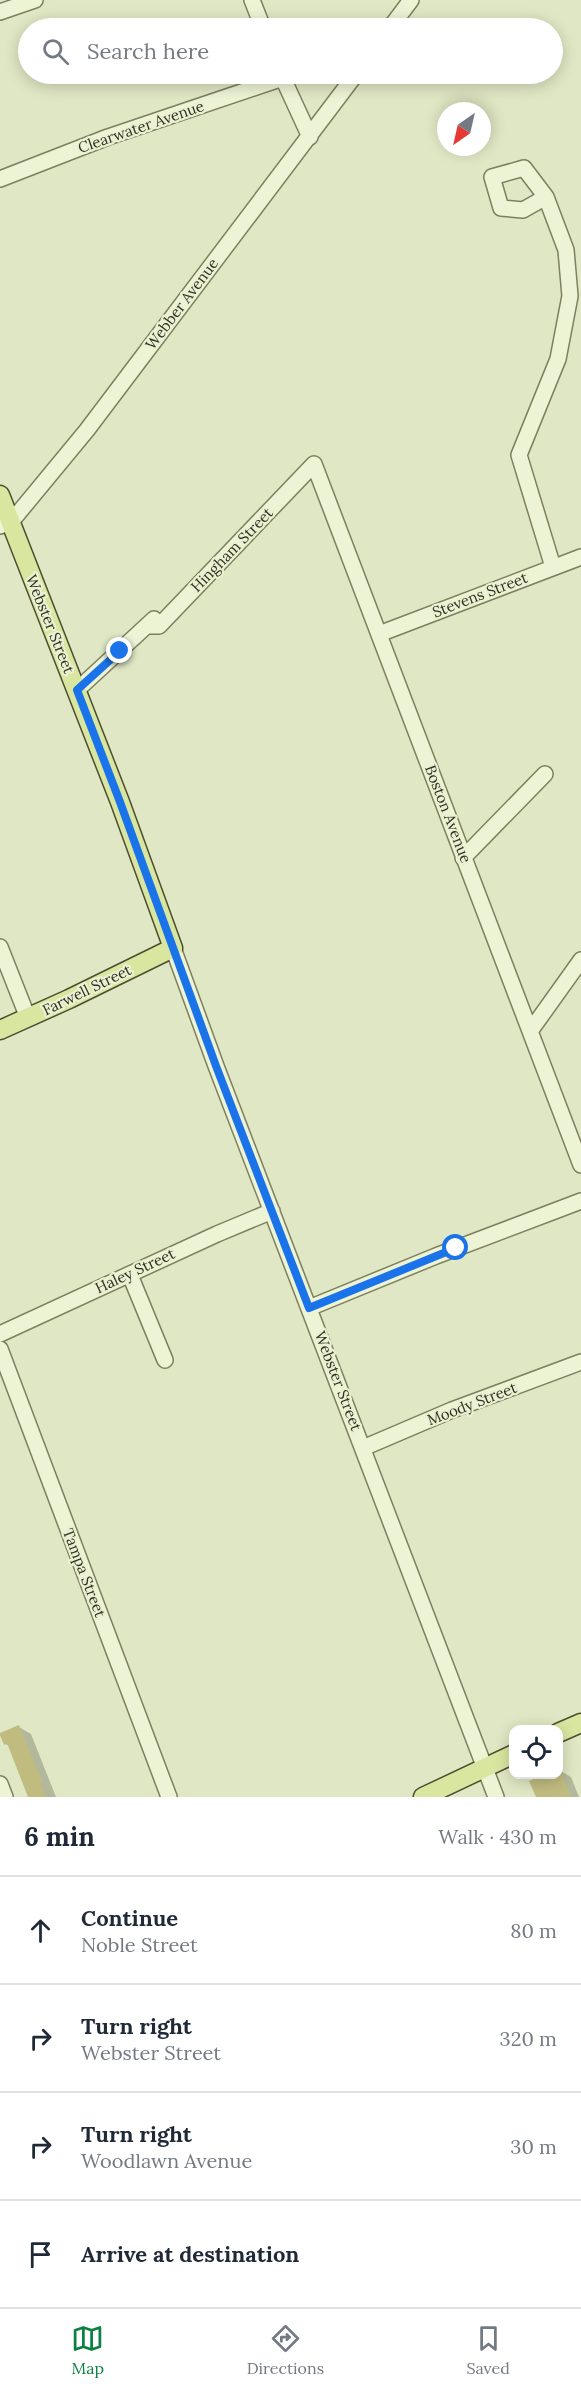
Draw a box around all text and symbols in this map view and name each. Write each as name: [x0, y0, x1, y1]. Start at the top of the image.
search box: [18, 18, 563, 84]
icon: search: [39, 35, 72, 68]
text: Search here: [87, 37, 209, 65]
street label: Clearwater Avenue: [75, 96, 206, 157]
north arrow: [437, 102, 491, 156]
street label: Webber Avenue: [141, 254, 222, 353]
street label: Hingham Street: [187, 503, 277, 596]
street label: Stevens Street: [430, 568, 530, 621]
street label: Webster Street: [22, 572, 79, 676]
route end: [106, 637, 132, 663]
street label: Boston Avenue: [421, 762, 476, 866]
street label: Farwell Street: [39, 960, 135, 1019]
route start: [442, 1234, 468, 1260]
street label: Haley Street: [92, 1244, 178, 1297]
street label: Webster Street: [311, 1328, 366, 1433]
street label: Moody Street: [424, 1378, 520, 1429]
street label: Tampa Street: [59, 1526, 110, 1620]
map controls: [509, 1725, 563, 1779]
button: locate: [509, 1725, 563, 1779]
text: 6 min: [24, 1820, 95, 1853]
text: Walk · 430 m: [438, 1824, 557, 1849]
text: Continue: [81, 1904, 178, 1932]
icon: ahead: [24, 1914, 57, 1947]
text: 80 m: [510, 1918, 557, 1943]
text: Noble Street: [81, 1932, 198, 1957]
text: Turn right: [81, 2012, 192, 2040]
icon: right: [24, 2022, 57, 2055]
text: 320 m: [500, 2026, 557, 2051]
text: Webster Street: [81, 2040, 221, 2065]
text: Turn right: [81, 2120, 192, 2148]
icon: right: [24, 2130, 57, 2163]
text: 30 m: [510, 2134, 557, 2159]
text: Woodlawn Avenue: [81, 2148, 252, 2173]
icon: arrive: [24, 2238, 57, 2271]
text: Arrive at destination: [81, 2240, 299, 2268]
tab: Map: [71, 2322, 104, 2378]
tab: Directions: [247, 2322, 324, 2378]
tab: Saved: [466, 2322, 510, 2378]

